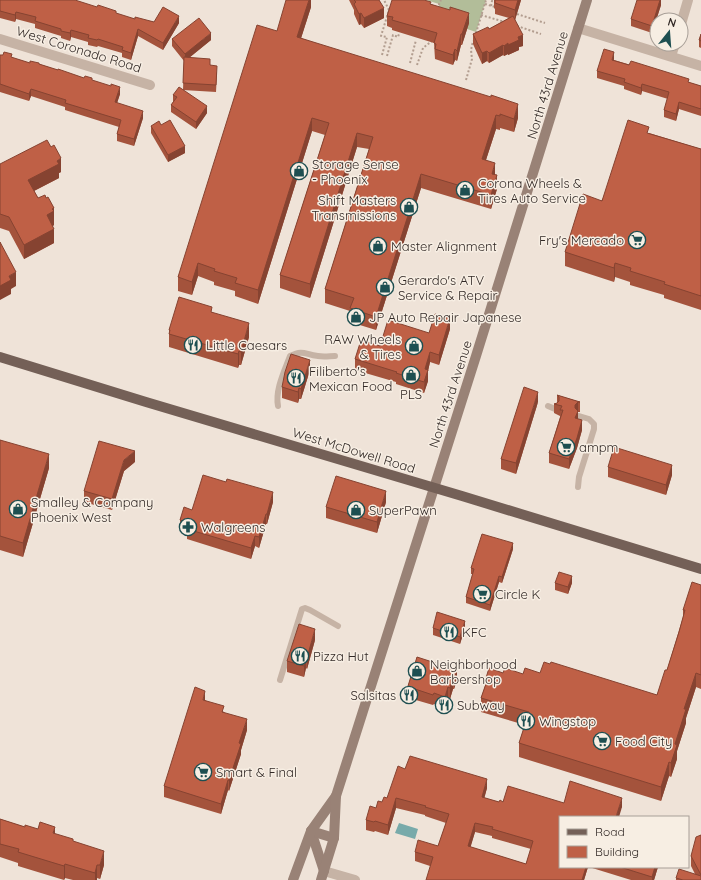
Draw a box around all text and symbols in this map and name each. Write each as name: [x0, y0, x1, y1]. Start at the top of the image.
north arrow: [649, 12, 689, 52]
text: N: [666, 15, 678, 30]
street label: West Coronado Road: [15, 22, 143, 76]
street label: North 43rd Avenue: [523, 29, 571, 141]
place label: Storage Sense - Phoenix: [312, 156, 399, 187]
shop icon: Storage Sense - Phoenix: [289, 161, 309, 181]
place label: Corona Wheels & Tires Auto Service: [478, 175, 586, 206]
shop icon: Corona Wheels & Tires Auto Service: [455, 180, 475, 200]
place label: Shift Masters Transmissions: [312, 192, 396, 223]
shop icon: Shift Masters Transmissions: [399, 197, 419, 217]
supermarket icon: Fry's Mercado: [627, 230, 647, 250]
place label: Fry's Mercado: [539, 232, 624, 248]
shop icon: Master Alignment: [368, 236, 388, 256]
place label: Master Alignment: [391, 238, 497, 254]
place label: Gerardo's ATV Service & Repair: [398, 272, 498, 303]
shop icon: Gerardo's ATV Service & Repair: [375, 277, 395, 297]
shop icon: JP Auto Repair Japanese: [346, 307, 366, 327]
place label: JP Auto Repair Japanese: [369, 309, 522, 325]
place label: RAW Wheels & Tires: [324, 331, 401, 362]
restaurant icon: Little Caesars: [183, 335, 203, 355]
shop icon: RAW Wheels & Tires: [404, 336, 424, 356]
place label: Little Caesars: [206, 337, 287, 353]
street label: North 43rd Avenue: [425, 338, 475, 450]
place label: Filiberto's Mexican Food: [309, 363, 393, 394]
shop icon: PLS: [401, 365, 421, 385]
restaurant icon: Filiberto's Mexican Food: [286, 368, 306, 388]
place label: PLS: [400, 386, 422, 402]
street label: West McDowell Road: [291, 424, 417, 476]
supermarket icon: ampm: [556, 437, 576, 457]
place label: ampm: [579, 439, 618, 455]
place label: Smalley & Company Phoenix West: [31, 494, 153, 525]
shop icon: Smalley & Company Phoenix West: [8, 499, 28, 519]
shop icon: SuperPawn: [346, 500, 366, 520]
place label: SuperPawn: [369, 502, 437, 518]
pharmacy icon: Walgreens: [178, 517, 198, 537]
place label: Walgreens: [201, 519, 265, 535]
supermarket icon: Circle K: [472, 584, 492, 604]
place label: Circle K: [495, 586, 540, 602]
restaurant icon: KFC: [439, 622, 459, 642]
place label: KFC: [462, 624, 487, 640]
restaurant icon: Pizza Hut: [290, 646, 310, 666]
place label: Pizza Hut: [313, 648, 369, 664]
place label: Neighborhood Barbershop: [430, 656, 517, 687]
shop icon: Neighborhood Barbershop: [407, 661, 427, 681]
restaurant icon: Salsitas: [399, 685, 419, 705]
place label: Salsitas: [351, 687, 396, 703]
restaurant icon: Subway: [434, 695, 454, 715]
place label: Subway: [457, 697, 505, 713]
restaurant icon: Wingstop: [516, 711, 536, 731]
place label: Wingstop: [539, 713, 596, 729]
supermarket icon: Food City: [592, 731, 612, 751]
place label: Food City: [615, 733, 672, 749]
supermarket icon: Smart & Final: [193, 762, 213, 782]
place label: Smart & Final: [216, 764, 297, 780]
legend: [559, 816, 689, 868]
text: Road: [595, 824, 625, 839]
text: Building: [595, 844, 639, 859]

